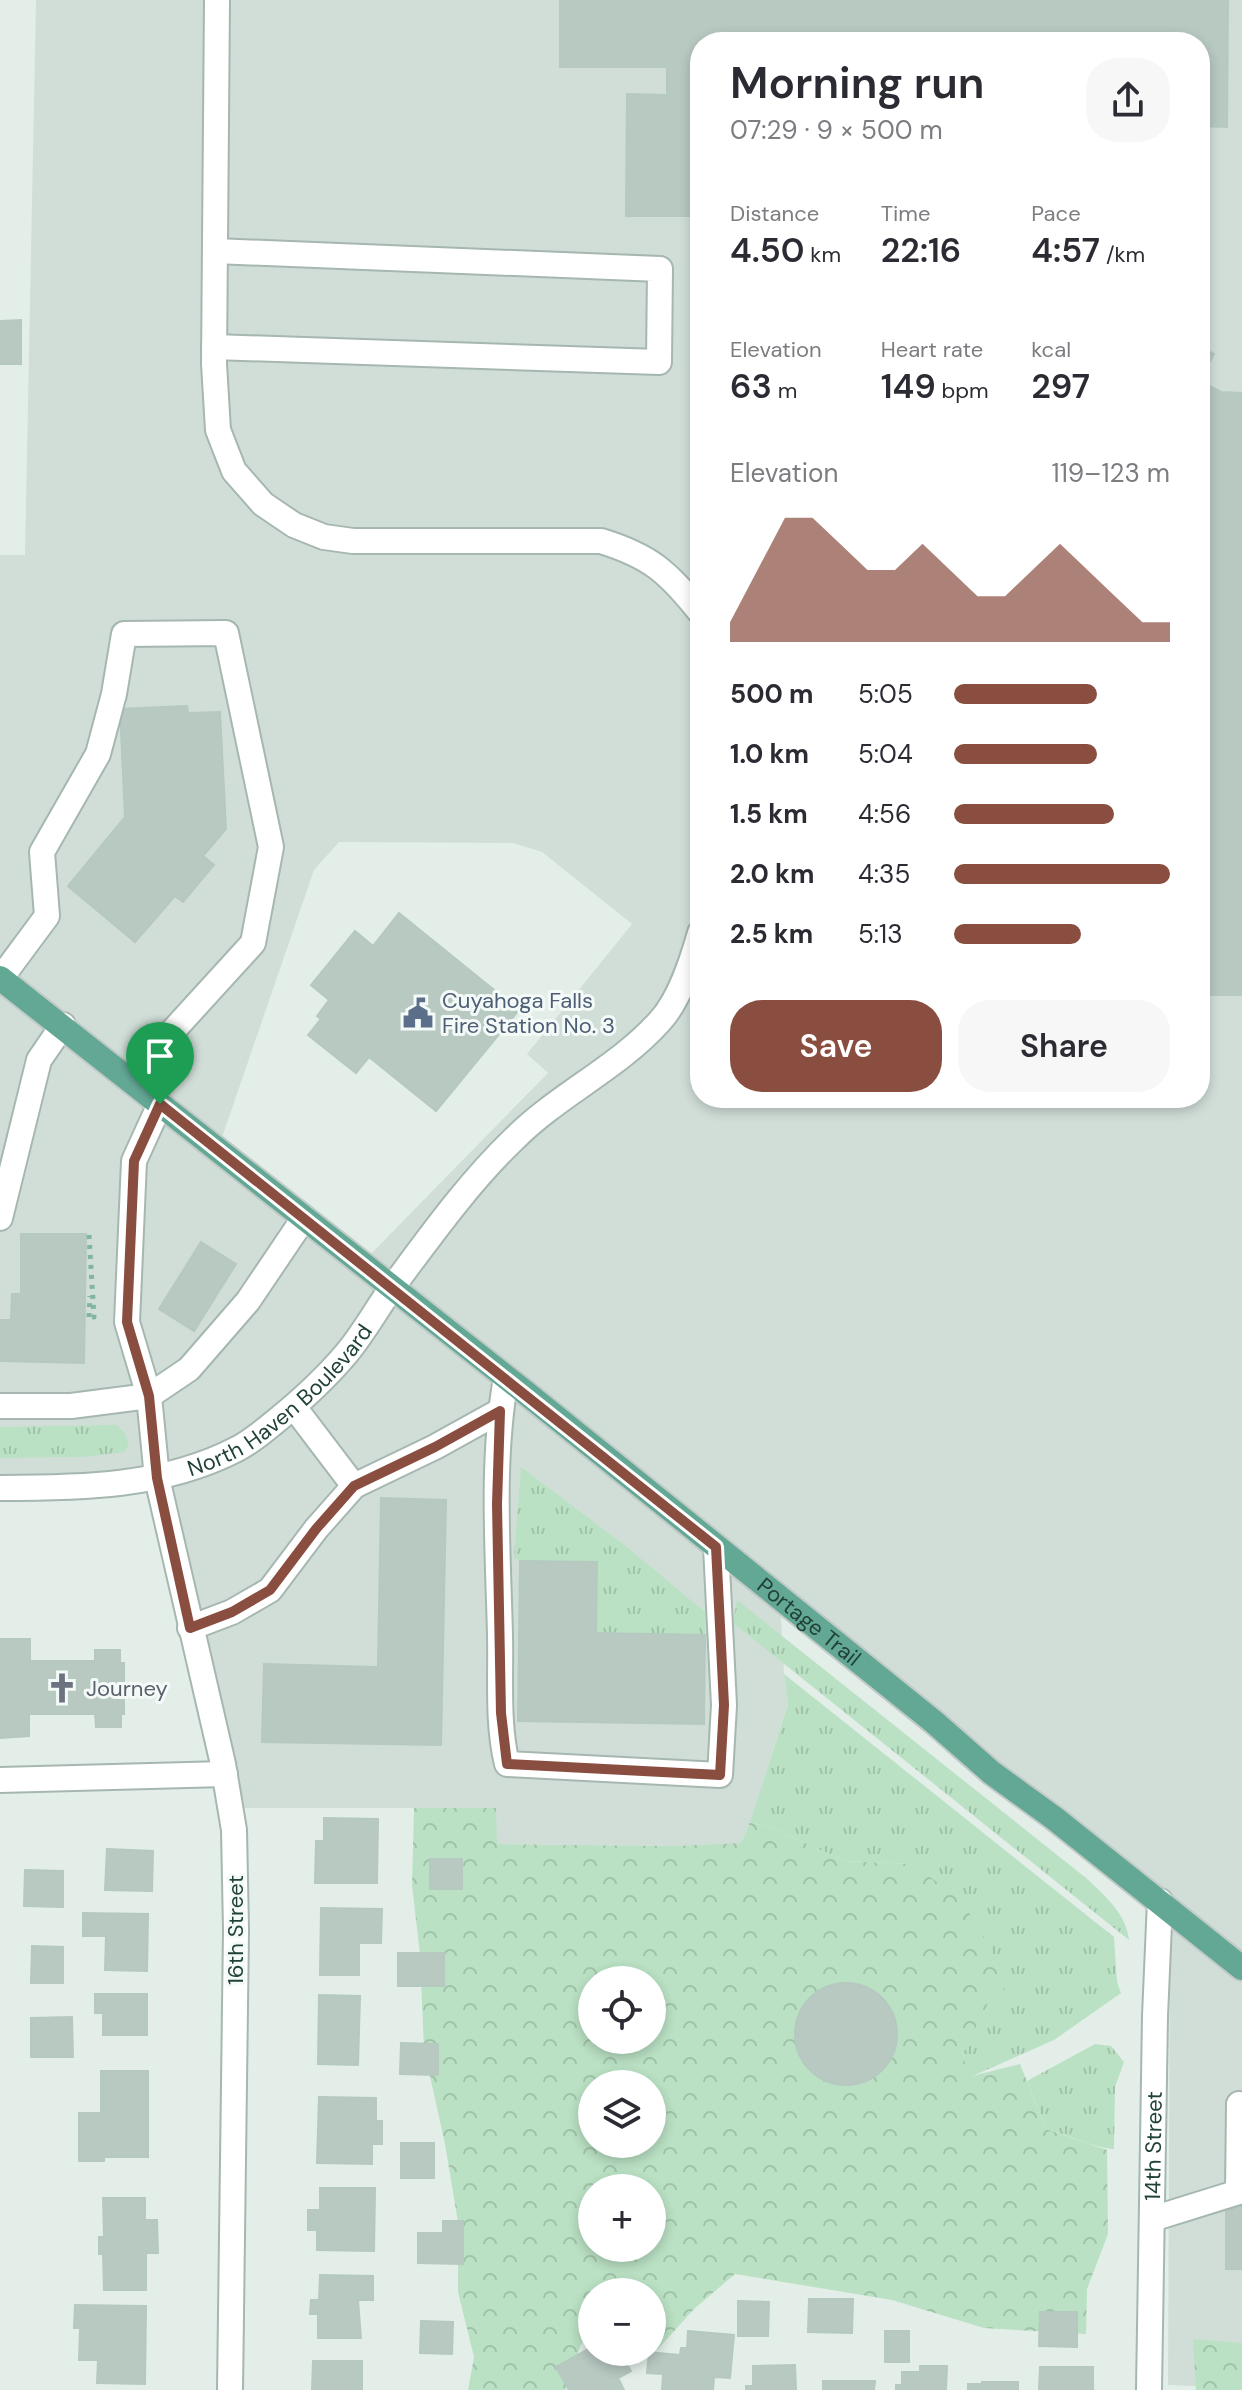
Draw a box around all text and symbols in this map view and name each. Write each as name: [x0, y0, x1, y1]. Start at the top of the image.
text: Morning run: [730, 54, 984, 112]
button: share: [1086, 58, 1170, 142]
text: 07:29 · 9 × 500 m: [730, 113, 943, 147]
text: Distance: [730, 199, 819, 228]
text: Time: [881, 199, 930, 228]
text: Pace: [1031, 199, 1081, 228]
text: 4.50: [730, 228, 804, 273]
text: 22:16: [881, 228, 961, 273]
text: 4:57: [1031, 228, 1100, 273]
text: km: [804, 240, 841, 269]
text: /km: [1100, 240, 1145, 269]
text: Elevation: [730, 335, 822, 364]
text: Heart rate: [881, 335, 983, 364]
text: kcal: [1031, 335, 1071, 364]
text: 63: [730, 364, 772, 409]
text: 149: [881, 364, 936, 409]
text: 297: [1031, 364, 1090, 409]
text: m: [772, 376, 797, 405]
text: bpm: [936, 376, 989, 405]
text: Elevation: [730, 456, 838, 490]
text: 119–123 m: [1052, 456, 1170, 490]
text: 500 m: [730, 677, 813, 711]
text: 5:05: [858, 677, 913, 711]
text: 1.0 km: [730, 737, 809, 771]
text: 5:04: [858, 737, 913, 771]
text: 1.5 km: [730, 797, 808, 831]
text: 4:56: [858, 797, 911, 831]
text: 2.0 km: [730, 857, 814, 891]
text: 4:35: [858, 857, 910, 891]
text: 2.5 km: [730, 917, 813, 951]
text: 5:13: [858, 917, 903, 951]
place label: Cuyahoga Falls Fire Station No. 3: [442, 986, 615, 1040]
public building icon: Cuyahoga Falls Fire Station No. 3: [401, 996, 435, 1030]
button: Save: [730, 1000, 942, 1092]
button: Share: [958, 1000, 1170, 1092]
pin: [126, 1022, 194, 1104]
icon: arrive: [138, 1034, 182, 1078]
street label: North Haven Boulevard: [183, 1318, 378, 1483]
street label: Portage Trail: [751, 1571, 867, 1672]
church icon: Journey: [45, 1671, 79, 1705]
place label: Journey: [86, 1674, 168, 1703]
street label: 16th Street: [221, 1875, 250, 1985]
map controls: [578, 1966, 666, 2366]
button: locate: [578, 1966, 666, 2054]
button: layers: [578, 2070, 666, 2158]
street label: 14th Street: [1138, 2091, 1168, 2201]
button: +: [578, 2174, 666, 2262]
button: −: [578, 2278, 666, 2366]

